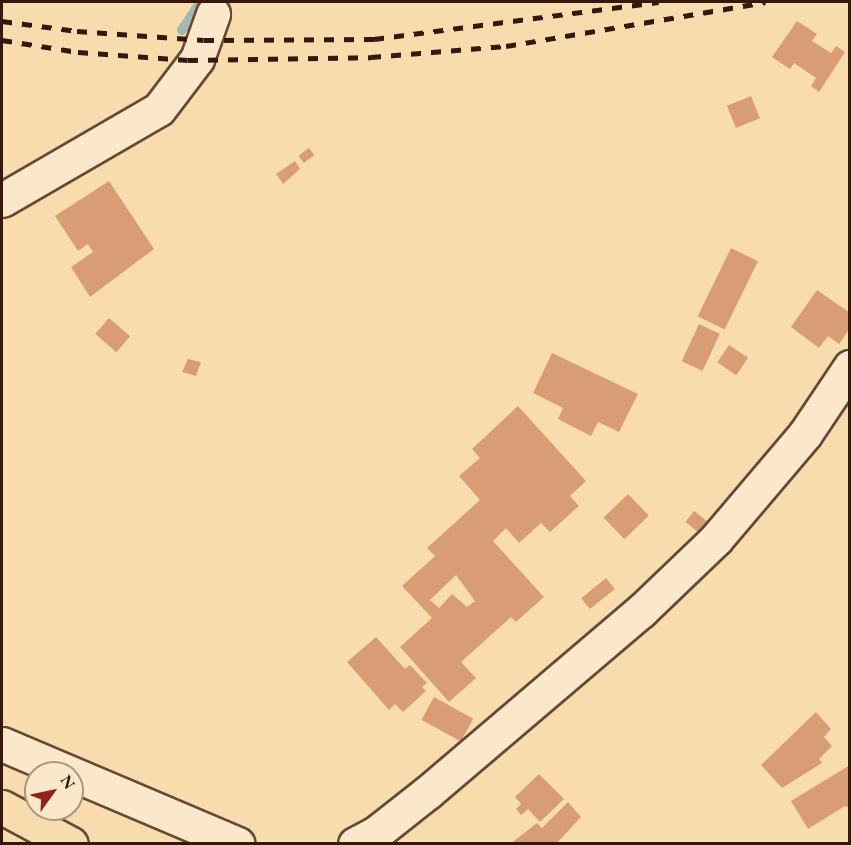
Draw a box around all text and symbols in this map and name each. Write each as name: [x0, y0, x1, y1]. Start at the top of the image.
north arrow: [24, 761, 84, 821]
text: N: [56, 771, 80, 793]

